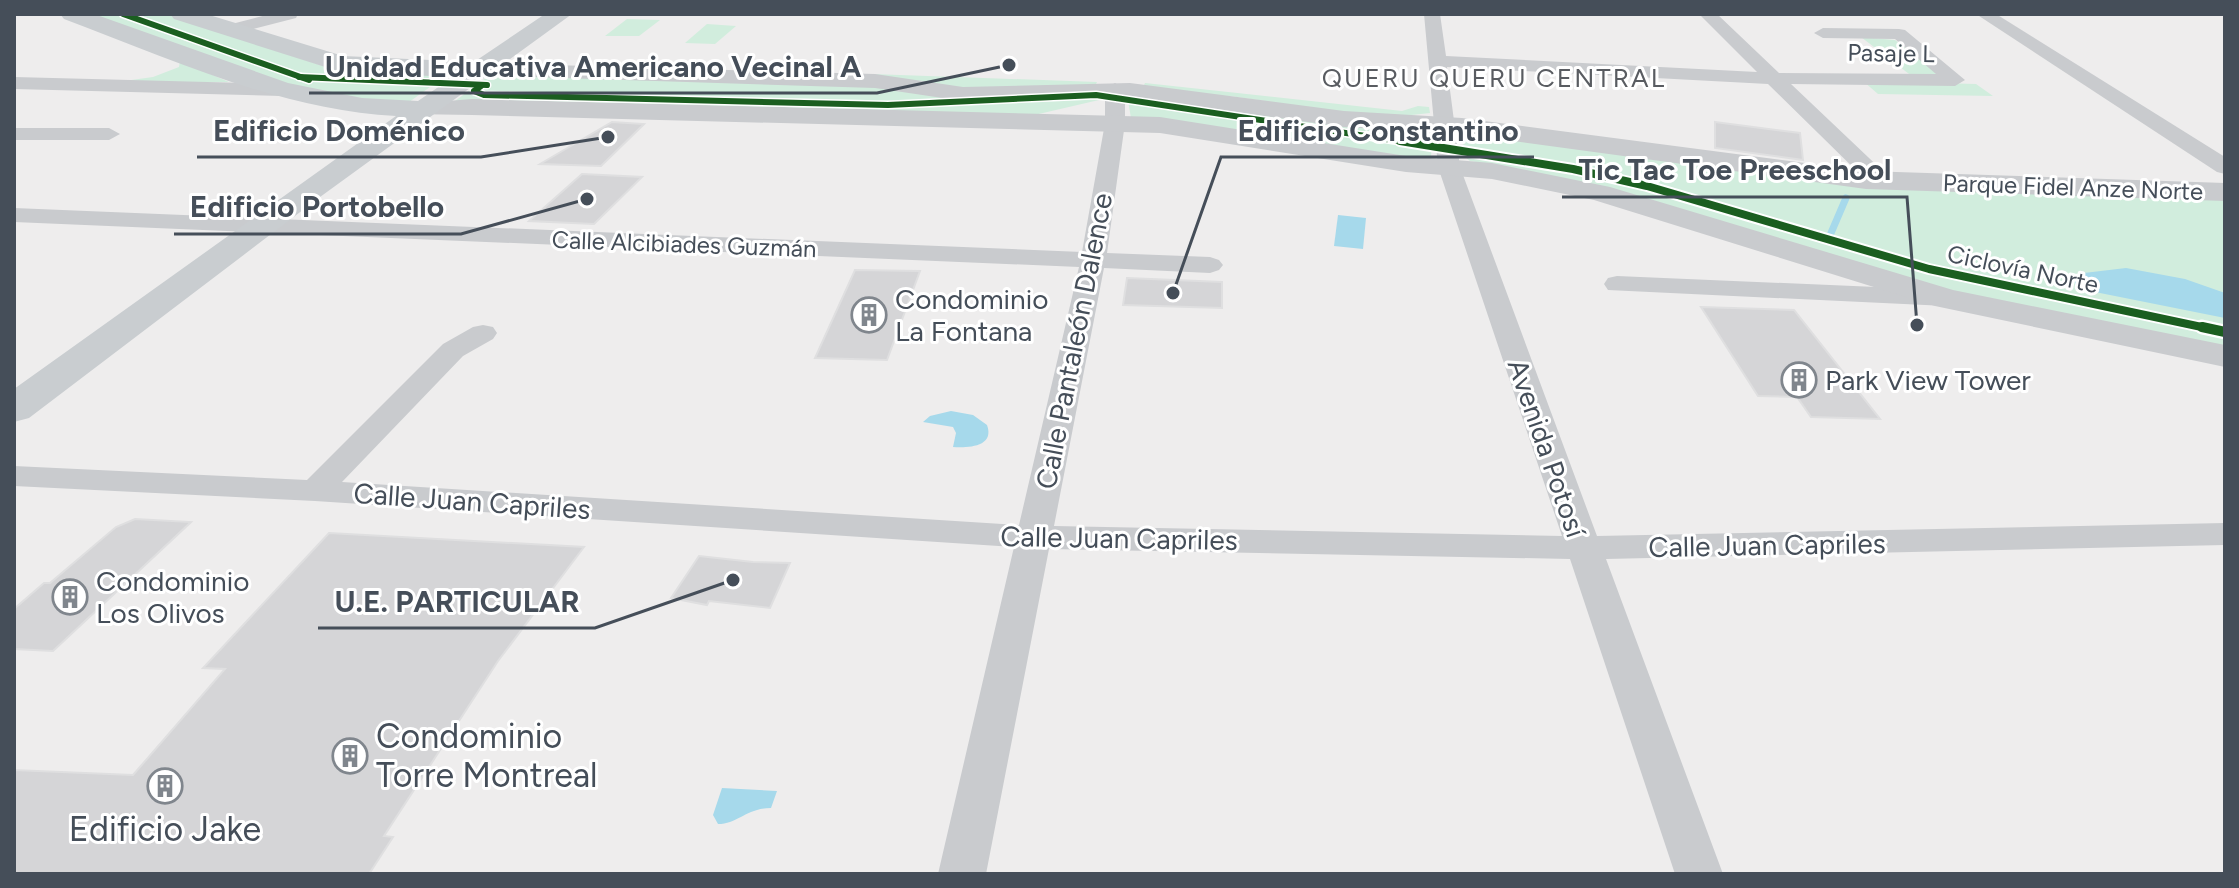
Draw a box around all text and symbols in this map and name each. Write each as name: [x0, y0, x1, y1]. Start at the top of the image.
street label: Pasaje L: [1847, 38, 1935, 68]
callout: Unidad Educativa Americano Vecinal A: [309, 39, 877, 93]
text: Unidad Educativa Americano Vecinal A: [325, 48, 862, 85]
district label: QUERU QUERU CENTRAL: [1322, 62, 1666, 94]
callout: Edificio Doménico: [197, 103, 481, 157]
callout: Edificio Constantino: [1221, 103, 1534, 157]
text: Edificio Doménico: [213, 112, 465, 149]
text: Edificio Constantino: [1237, 112, 1519, 149]
callout: Tic Tac Toe Preeschool: [1562, 143, 1907, 197]
text: Tic Tac Toe Preeschool: [1578, 151, 1892, 188]
street label: Parque Fidel Anze Norte: [1942, 168, 2204, 206]
callout: Edificio Portobello: [174, 180, 461, 234]
text: Edificio Portobello: [190, 188, 444, 225]
street label: Calle Pantaleón Dalence: [1029, 190, 1119, 492]
street label: Calle Alcibiades Guzmán: [551, 225, 817, 263]
street label: Ciclovía Norte: [1945, 239, 2101, 299]
place label: Condominio La Fontana: [895, 282, 1048, 348]
building icon: Condominio La Fontana: [850, 296, 888, 334]
street label: Avenida Potosí: [1501, 354, 1594, 543]
building icon: Park View Tower: [1780, 361, 1818, 399]
place label: Park View Tower: [1825, 363, 2031, 397]
street label: Calle Juan Capriles: [352, 476, 592, 526]
street label: Calle Juan Capriles: [1000, 519, 1238, 557]
street label: Calle Juan Capriles: [1648, 526, 1886, 564]
place label: Condominio Los Olivos: [96, 564, 249, 630]
callout: U.E. PARTICULAR: [318, 574, 595, 628]
building icon: Condominio Los Olivos: [51, 578, 89, 616]
text: U.E. PARTICULAR: [334, 583, 580, 620]
place label: Condominio Torre Montreal: [376, 716, 598, 796]
building icon: Condominio Torre Montreal: [331, 737, 369, 775]
building icon: Edificio Jake: [146, 767, 184, 805]
place label: Edificio Jake: [69, 809, 261, 850]

